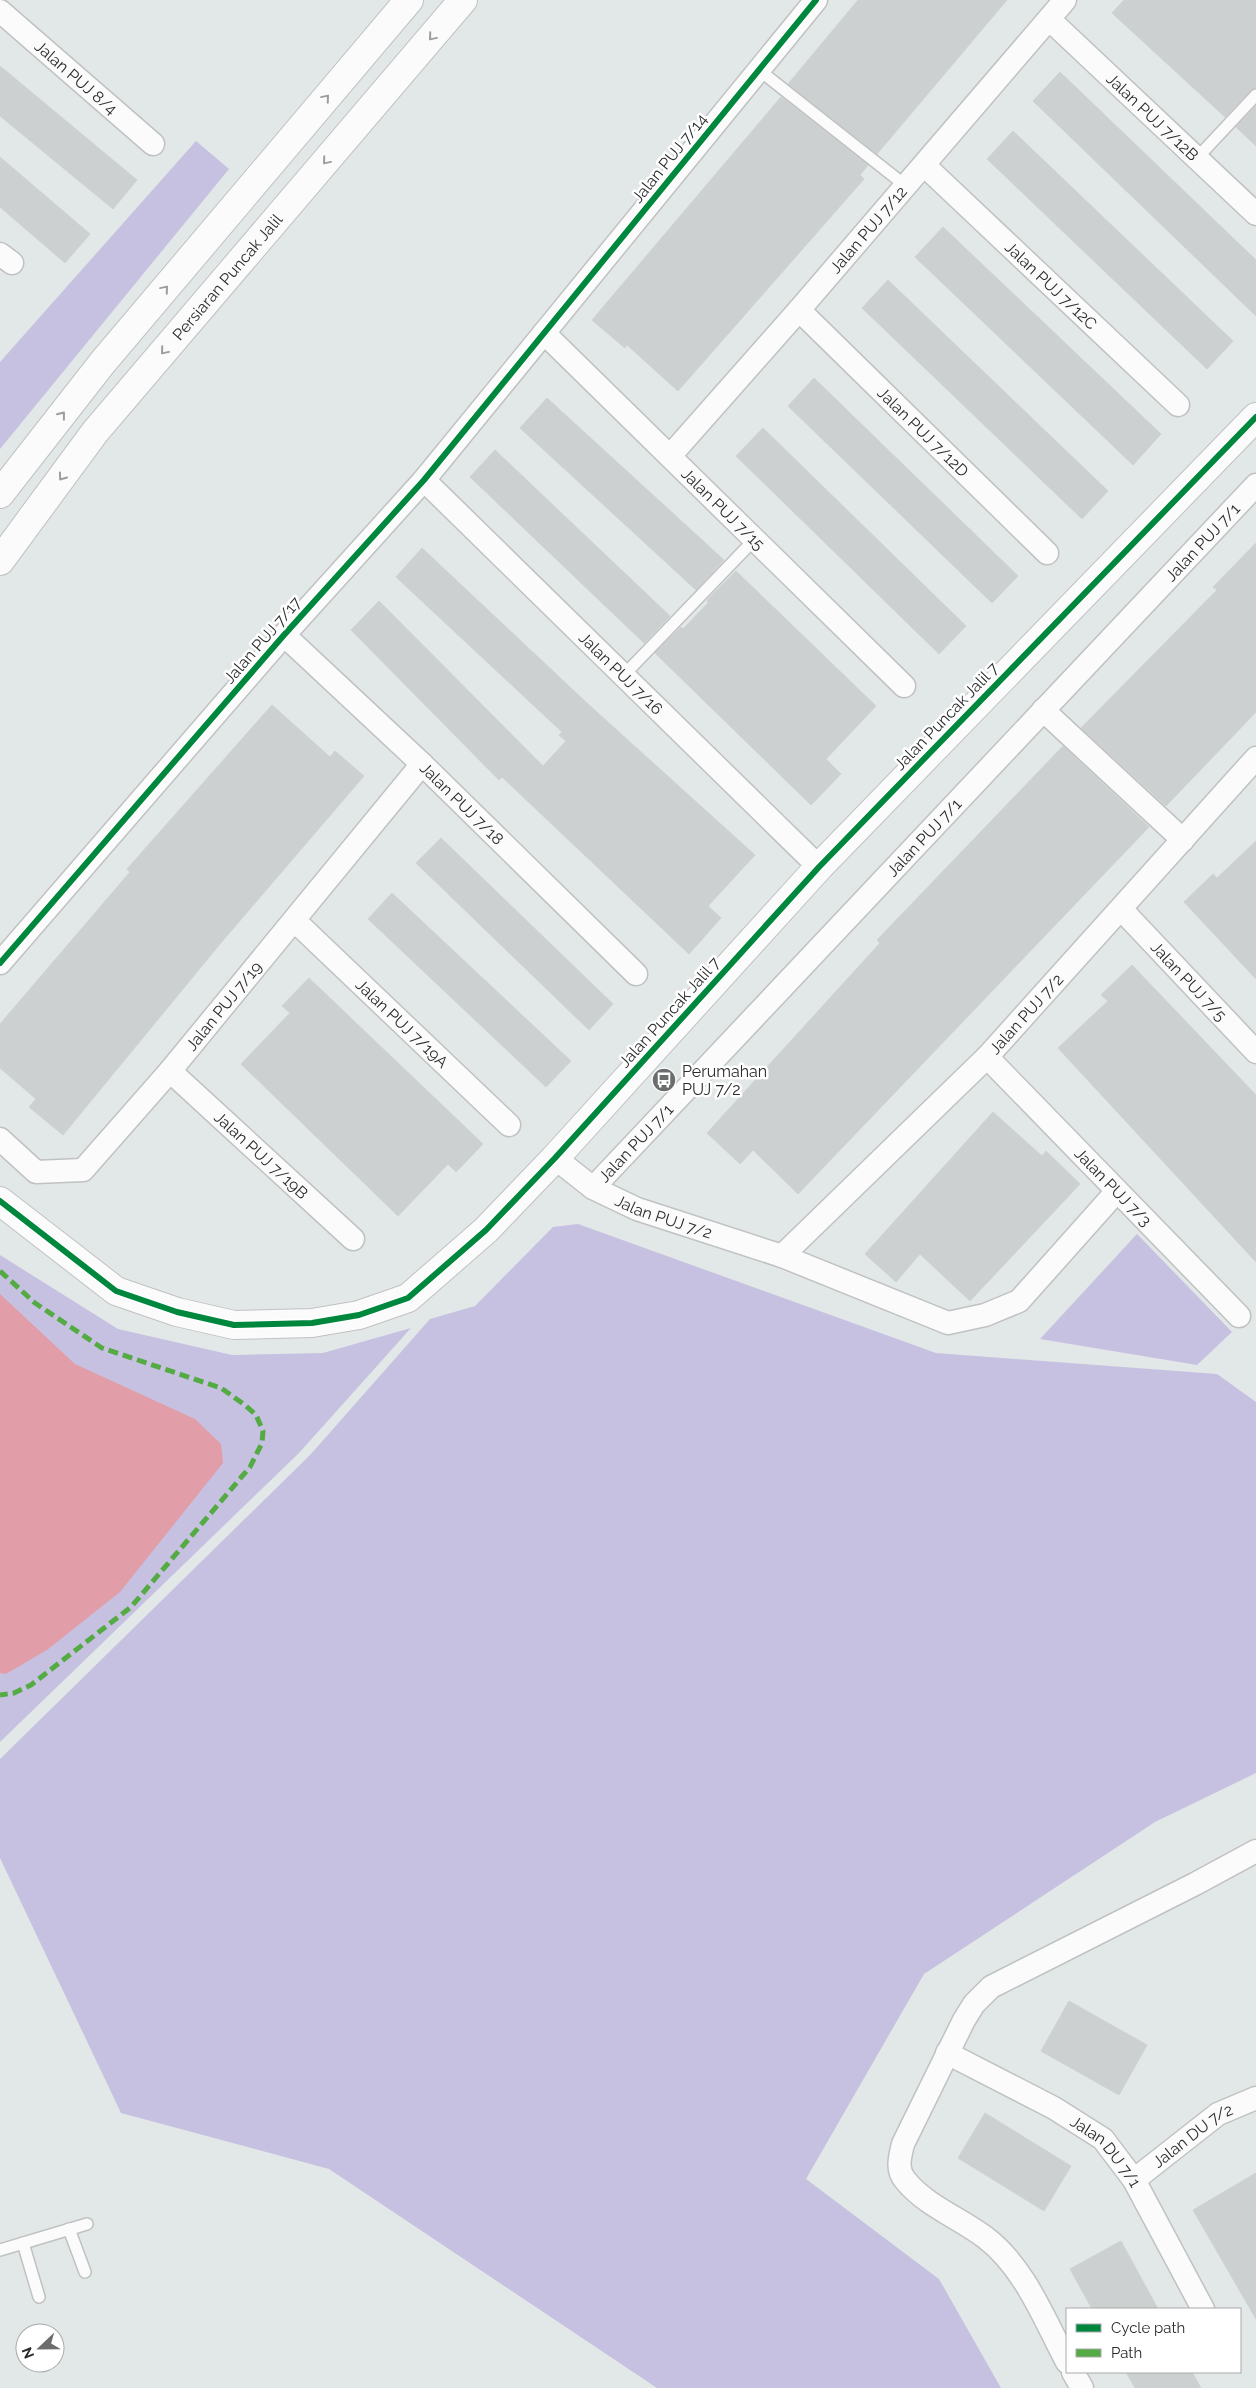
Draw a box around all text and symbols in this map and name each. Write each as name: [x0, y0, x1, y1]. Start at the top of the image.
one-way arrow: [429, 31, 437, 40]
street label: Jalan PUJ 8/4: [31, 37, 121, 119]
street label: Jalan PUJ 7/12B: [1102, 69, 1202, 165]
one-way arrow: [321, 94, 330, 103]
street label: Jalan PUJ 7/14: [628, 110, 711, 207]
one-way arrow: [323, 155, 332, 164]
street label: Jalan PUJ 7/12: [826, 182, 911, 277]
street label: Persiaran Puncak Jalil: [169, 210, 287, 344]
street label: Jalan PUJ 7/12C: [1001, 238, 1101, 333]
one-way arrow: [159, 285, 168, 294]
one-way arrow: [161, 346, 170, 355]
street label: Jalan PUJ 7/12D: [873, 383, 972, 481]
one-way arrow: [57, 411, 66, 420]
street label: Jalan PUJ 7/15: [677, 464, 769, 554]
one-way arrow: [59, 471, 68, 481]
street label: Jalan PUJ 7/1: [1161, 499, 1244, 585]
street label: Jalan PUJ 7/17: [220, 593, 305, 687]
street label: Jalan PUJ 7/16: [575, 628, 667, 719]
street label: Jalan Puncak Jalil 7: [890, 658, 1003, 774]
street label: Jalan PUJ 7/18: [416, 758, 507, 849]
street label: Jalan PUJ 7/1: [883, 795, 965, 881]
street label: Jalan PUJ 7/5: [1147, 938, 1231, 1025]
street label: Jalan Puncak Jalil 7: [615, 953, 724, 1071]
street label: Jalan PUJ 7/19: [182, 958, 266, 1054]
street label: Jalan PUJ 7/2: [985, 970, 1067, 1058]
street label: Jalan PUJ 7/19A: [352, 975, 452, 1072]
place label: Perumahan PUJ 7/2: [682, 1062, 767, 1099]
bus stop icon: Perumahan PUJ 7/2: [651, 1067, 677, 1093]
street label: Jalan PUJ 7/1: [595, 1100, 677, 1186]
street label: Jalan PUJ 7/19B: [210, 1108, 312, 1203]
street label: Jalan PUJ 7/3: [1071, 1144, 1155, 1230]
street label: Jalan PUJ 7/2: [612, 1191, 715, 1243]
street label: Jalan DU 7/2: [1149, 2100, 1236, 2172]
street label: Jalan DU 7/1: [1067, 2112, 1145, 2191]
legend: [1066, 2308, 1241, 2373]
text: Cycle path: [1111, 2319, 1185, 2337]
north arrow: [15, 2323, 65, 2373]
text: Path: [1111, 2344, 1142, 2362]
text: N: [19, 2345, 37, 2361]

